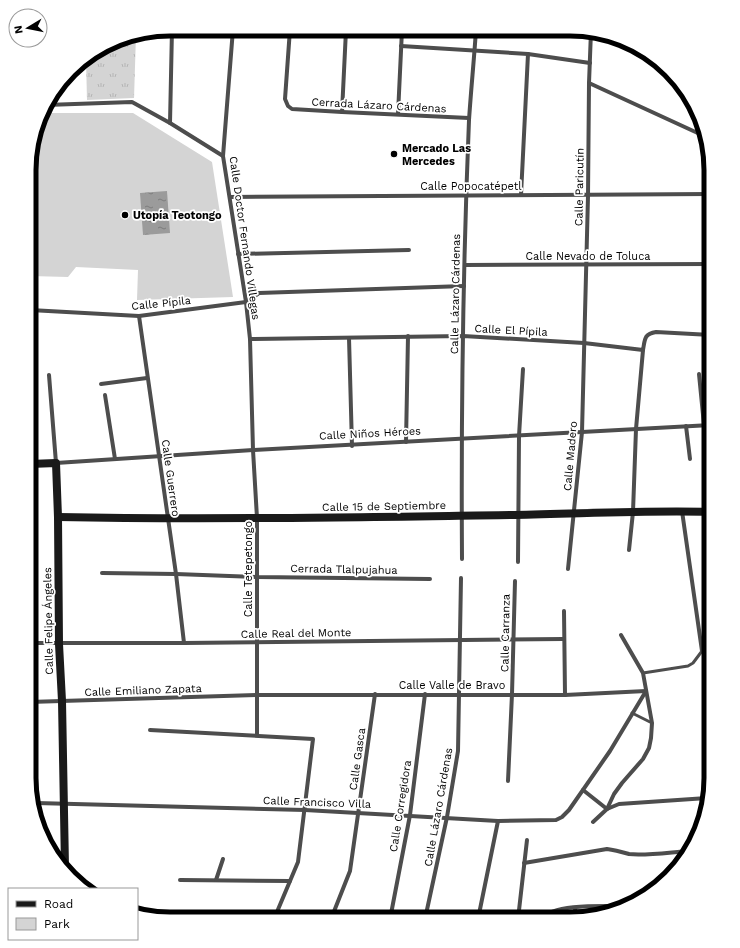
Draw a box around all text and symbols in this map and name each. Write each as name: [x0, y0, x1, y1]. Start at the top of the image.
north arrow: [8, 8, 48, 48]
text: N: [12, 25, 26, 35]
street label: Cerrada Lázaro Cárdenas: [311, 95, 447, 116]
place label: Mercado Las Mercedes: [402, 142, 471, 168]
street label: Calle Paricutín: [572, 148, 587, 226]
marker: Mercado Las Mercedes: [389, 149, 399, 159]
street label: Calle Doctor Fernando Villegas: [227, 155, 262, 321]
street label: Calle Popocatépetl: [420, 180, 522, 193]
place label: Utopía Teotongo: [133, 209, 222, 222]
marker: Utopía Teotongo: [120, 210, 130, 220]
street label: Calle Lázaro Cárdenas: [448, 234, 463, 354]
street label: Calle Nevado de Toluca: [525, 250, 651, 263]
street label: Calle Pípila: [131, 294, 191, 313]
street label: Calle El Pípila: [474, 322, 548, 339]
street label: Calle Madero: [561, 420, 580, 492]
street label: Calle Niños Héroes: [319, 424, 421, 443]
street label: Calle Guerrero: [159, 439, 182, 517]
street label: Calle 15 de Septiembre: [322, 499, 446, 514]
street label: Calle Tetepetongo: [242, 521, 255, 617]
street label: Cerrada Tlalpujahua: [290, 562, 398, 577]
street label: Calle Felipe Ángeles: [40, 567, 56, 675]
street label: Calle Carranza: [498, 594, 513, 672]
street label: Calle Real del Monte: [241, 626, 351, 641]
street label: Calle Valle de Bravo: [399, 679, 505, 692]
street label: Calle Emiliano Zapata: [84, 682, 202, 699]
street label: Calle Gasca: [347, 727, 368, 791]
street label: Calle Lázaro Cárdenas: [422, 747, 455, 867]
street label: Calle Corregidora: [387, 759, 414, 853]
street label: Calle Francisco Villa: [263, 794, 371, 811]
legend: [8, 888, 138, 940]
text: Road: [44, 897, 73, 911]
text: Park: [44, 917, 70, 931]

